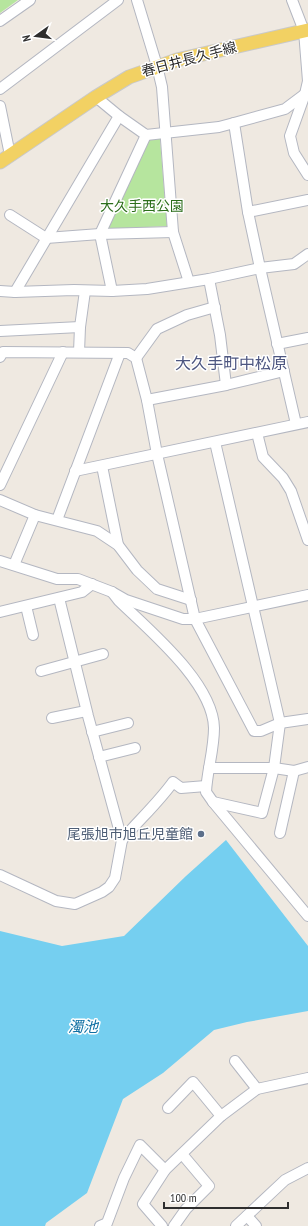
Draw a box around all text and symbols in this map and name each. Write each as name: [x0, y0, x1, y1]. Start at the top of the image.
north arrow: [16, 16, 56, 56]
text: N: [19, 34, 34, 43]
street label: 春日井長久手線: [139, 38, 239, 80]
park label: 大久手西公園: [100, 197, 184, 215]
district label: 大久手町中松原: [175, 353, 287, 373]
place label: 尾張旭市旭丘児童館: [67, 825, 193, 843]
marker: 尾張旭市旭丘児童館: [196, 829, 206, 839]
water label: 濁池: [68, 1017, 100, 1036]
scale bar: [164, 1184, 288, 1210]
text: 100 m: [170, 1190, 197, 1205]

